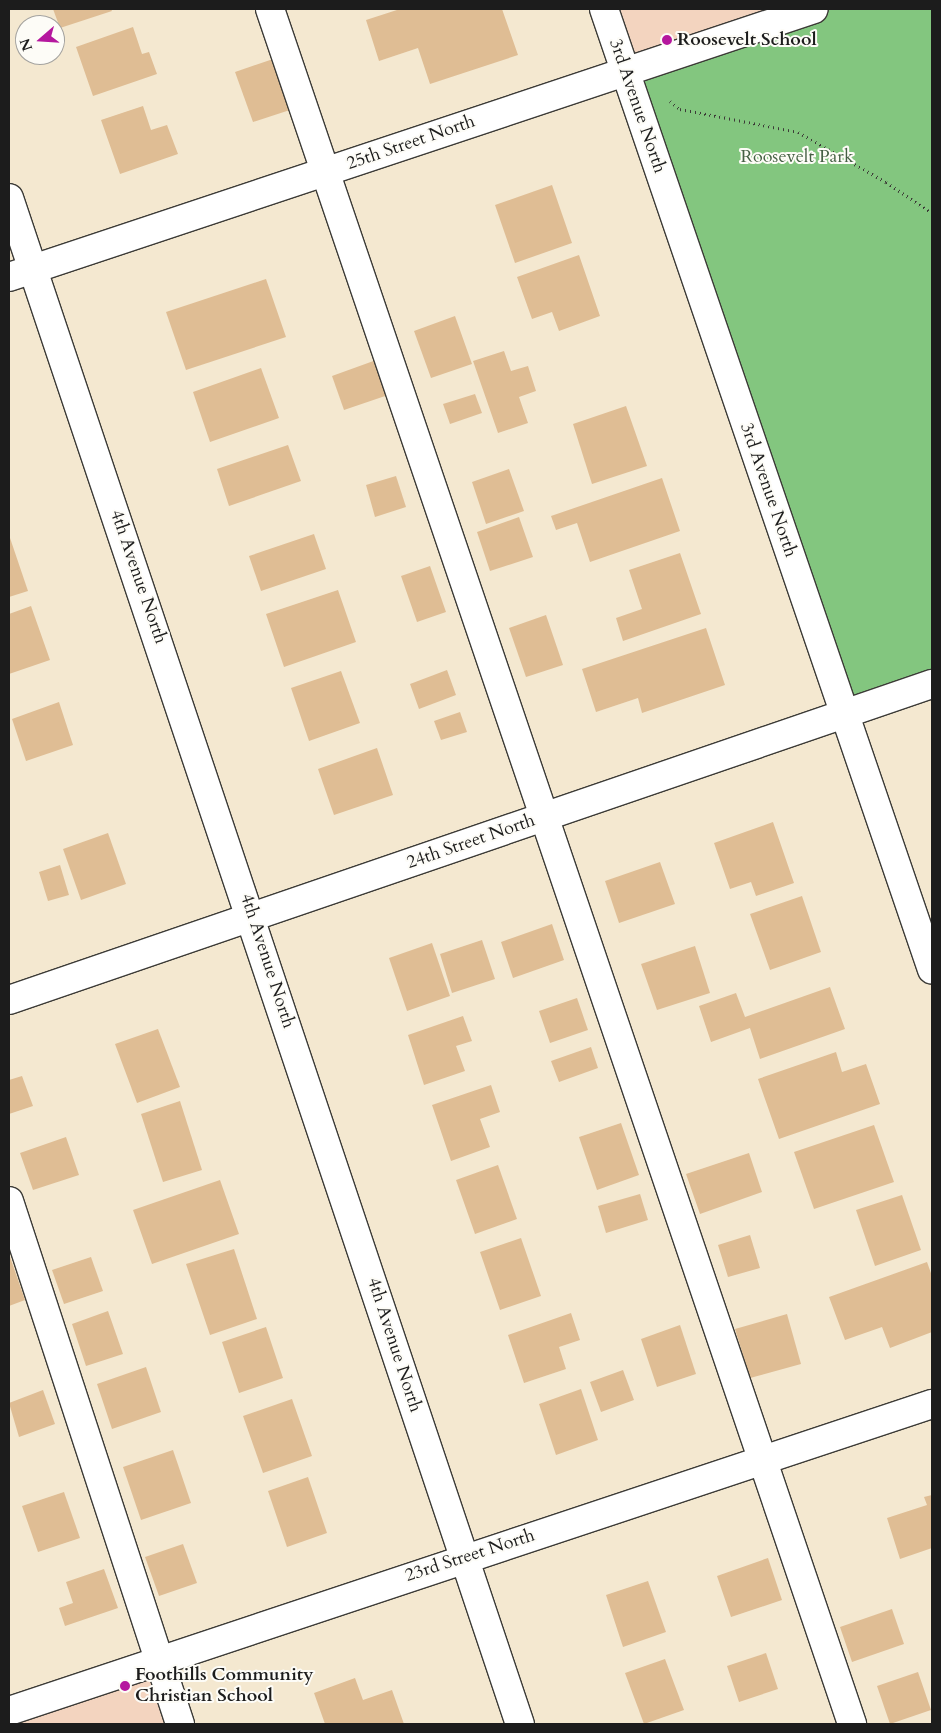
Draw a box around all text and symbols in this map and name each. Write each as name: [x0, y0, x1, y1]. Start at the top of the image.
north arrow: [15, 15, 65, 65]
place label: Roosevelt School: [677, 29, 817, 51]
marker: Roosevelt School: [661, 34, 673, 46]
text: N: [15, 36, 37, 54]
street label: 3rd Avenue North: [604, 36, 670, 176]
street label: 25th Street North: [344, 111, 478, 175]
park label: Roosevelt Park: [740, 146, 854, 168]
street label: 3rd Avenue North: [735, 420, 801, 560]
street label: 4th Avenue North: [105, 507, 171, 647]
street label: 24th Street North: [404, 810, 538, 874]
street label: 4th Avenue North: [235, 891, 299, 1031]
street label: 4th Avenue North: [362, 1275, 426, 1415]
street label: 23rd Street North: [403, 1525, 537, 1587]
place label: Foothills Community Christian School: [135, 1665, 313, 1708]
marker: Foothills Community Christian School: [119, 1680, 131, 1692]

